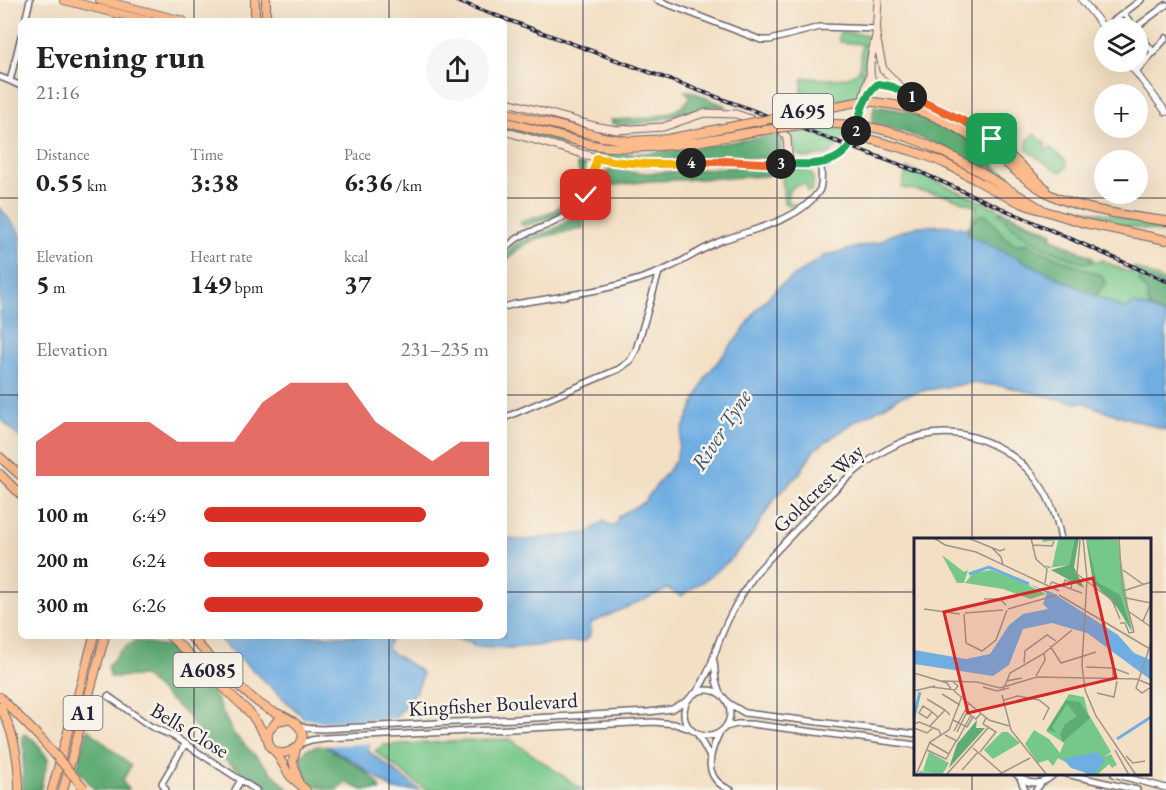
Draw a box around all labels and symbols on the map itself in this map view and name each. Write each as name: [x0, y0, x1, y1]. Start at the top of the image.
pin: 1: [897, 82, 927, 112]
road number: A695: [773, 94, 833, 128]
pin: [966, 113, 1017, 164]
pin: 2: [841, 116, 871, 146]
pin: 4: [676, 148, 706, 178]
pin: 3: [766, 149, 796, 179]
pin: [560, 169, 611, 220]
water label: River Tyne: [684, 383, 758, 476]
street label: Goldcrest Way: [767, 437, 870, 538]
inset map: [914, 538, 1151, 775]
road number: A6085: [174, 653, 242, 687]
street label: Kingfisher Boulevard: [408, 686, 579, 722]
road number: A1: [64, 696, 103, 730]
street label: Bells Close: [146, 696, 234, 764]

